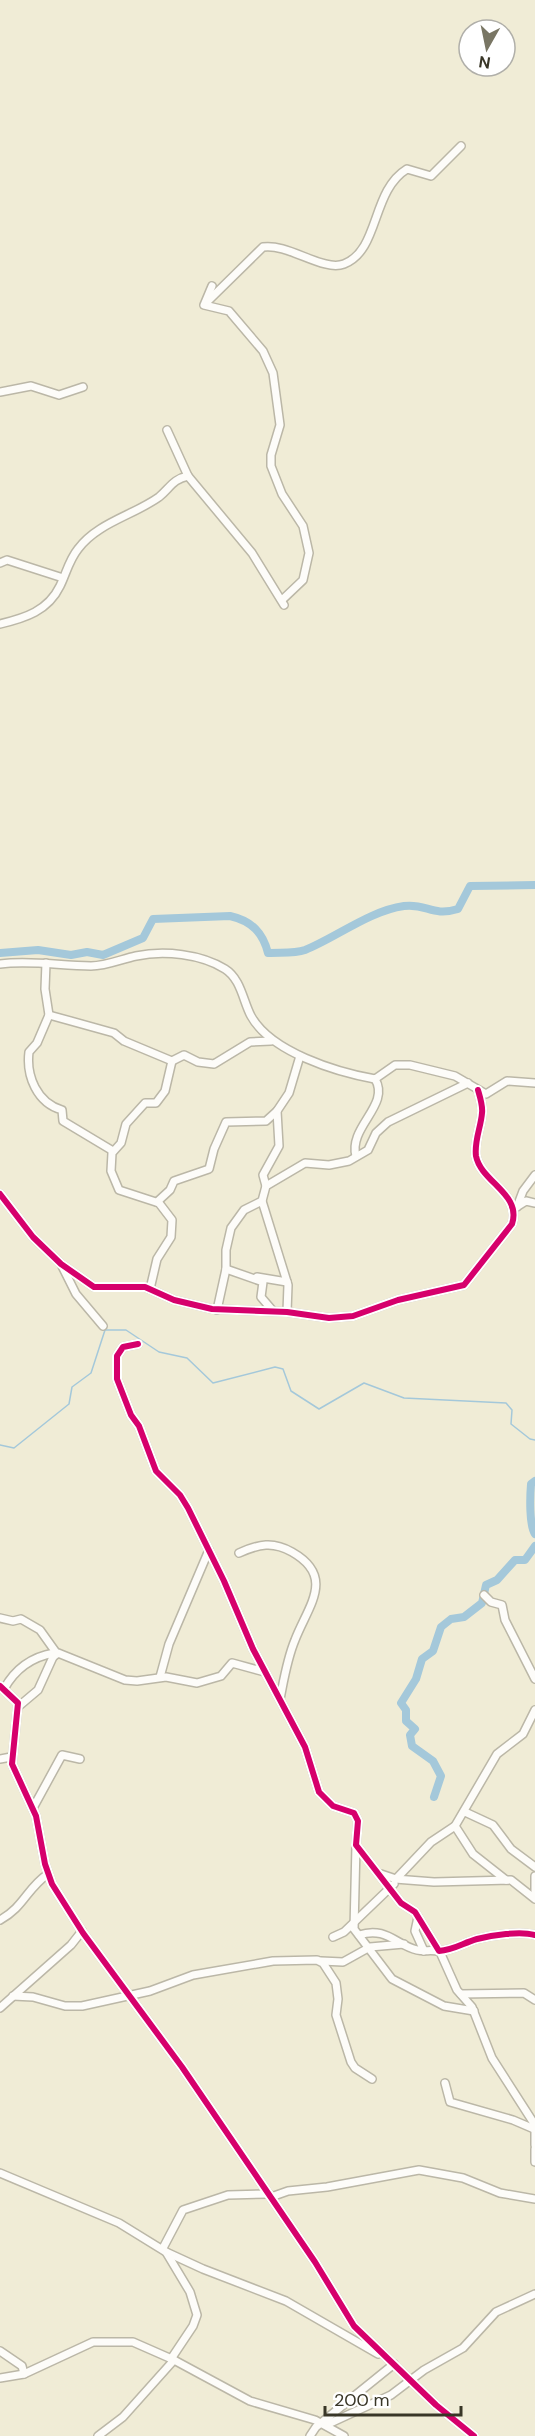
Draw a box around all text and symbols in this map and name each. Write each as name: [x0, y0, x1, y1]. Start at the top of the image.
north arrow: [457, 18, 517, 78]
text: N: [477, 51, 492, 74]
scale bar: [325, 2379, 462, 2417]
text: 200 m: [334, 2388, 390, 2412]

